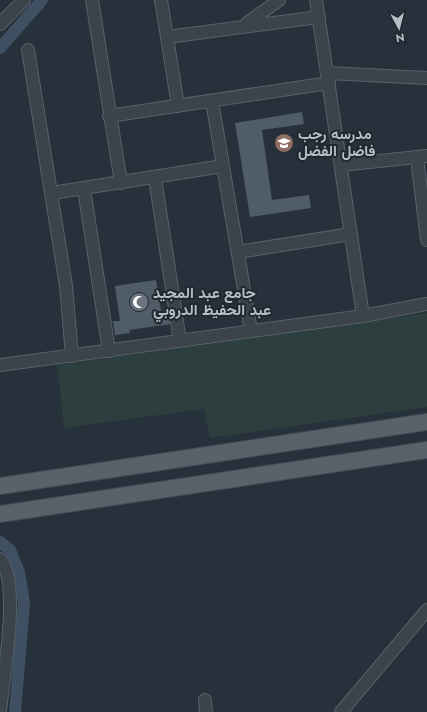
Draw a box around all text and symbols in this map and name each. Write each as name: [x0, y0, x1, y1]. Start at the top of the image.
north arrow: [379, 8, 419, 48]
text: N: [395, 29, 406, 46]
place label: مدرسه رجب فاضل الفضل: [298, 123, 376, 162]
school or university icon: مدرسه رجب فاضل الفضل: [273, 132, 295, 154]
place label: جامع عبد المجيد عبد الحفيظ الدروبي: [153, 282, 271, 323]
mosque icon: جامع عبد المجيد عبد الحفيظ الدروبي: [128, 291, 150, 313]

